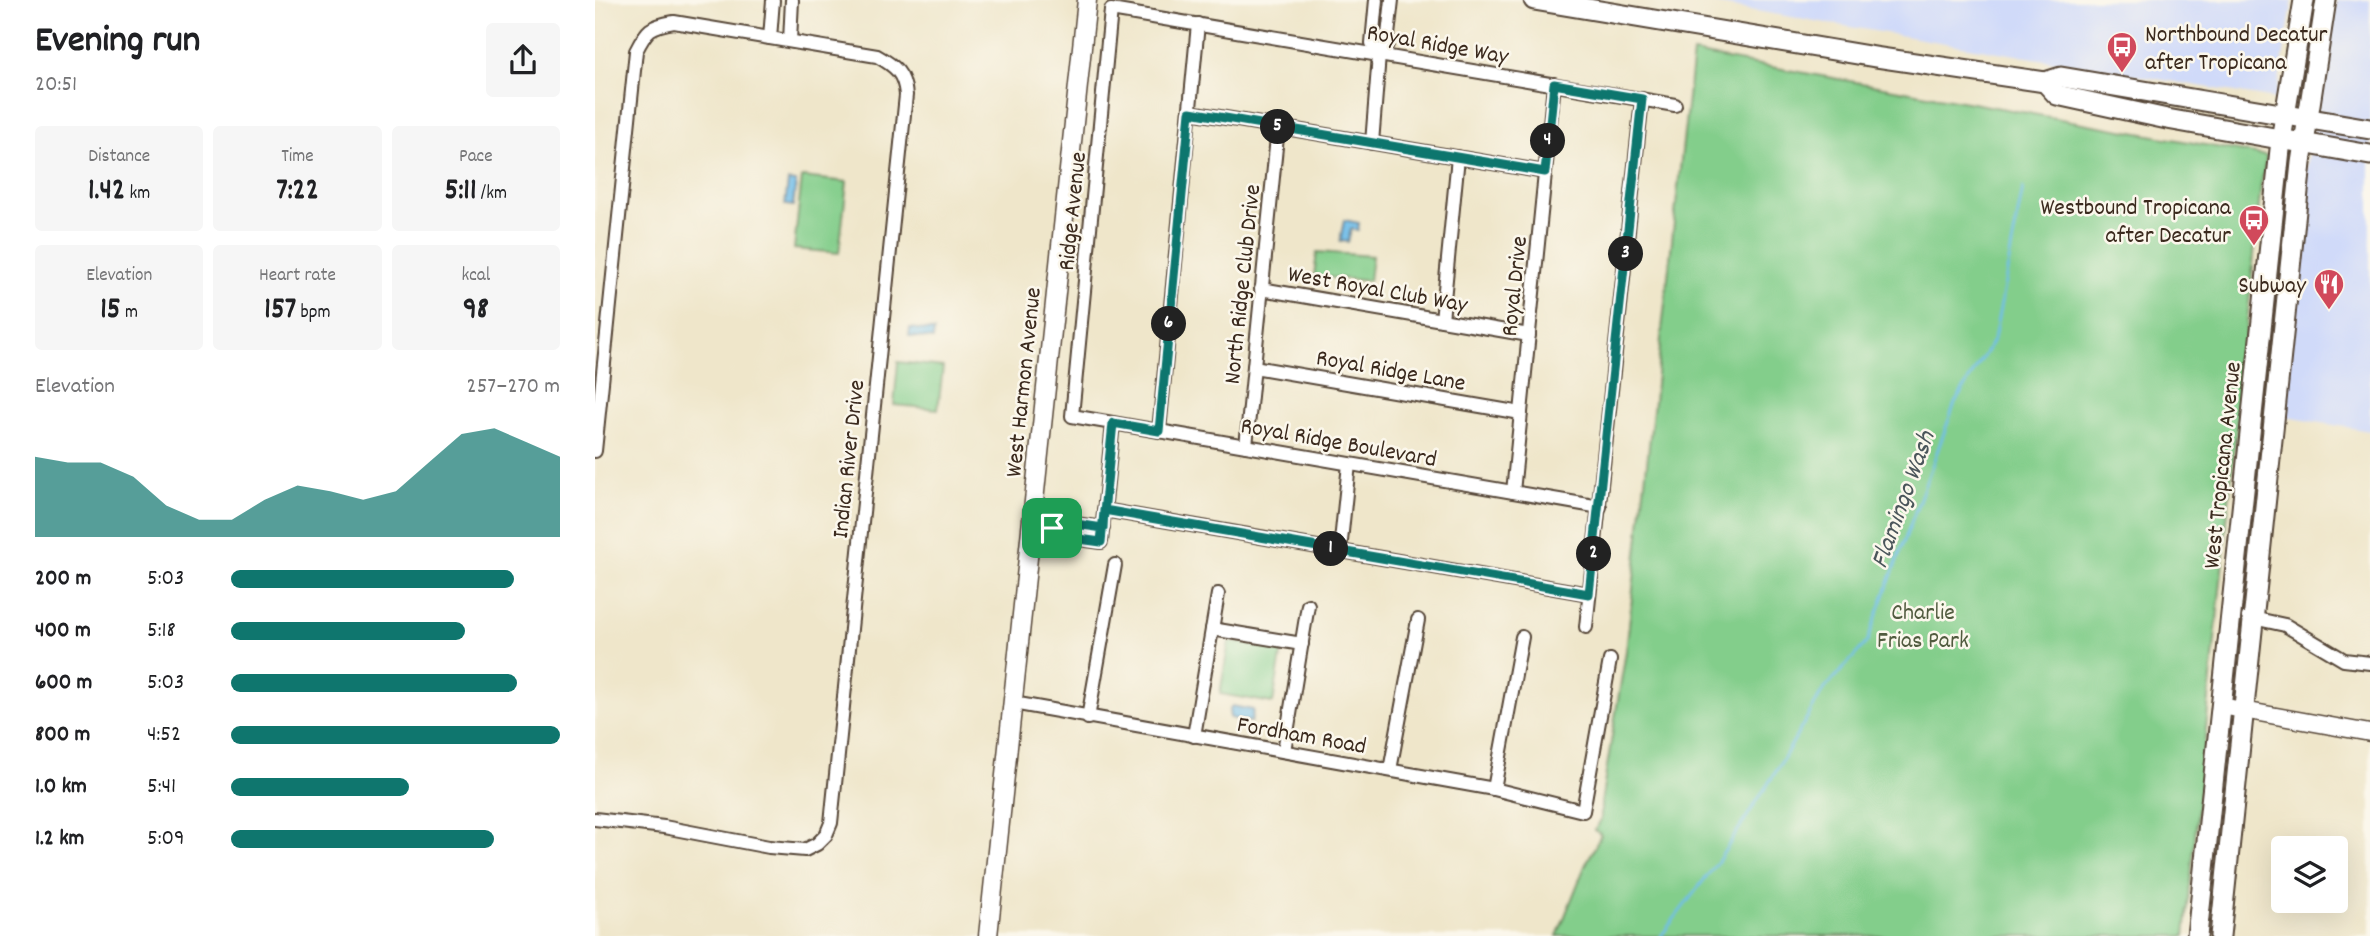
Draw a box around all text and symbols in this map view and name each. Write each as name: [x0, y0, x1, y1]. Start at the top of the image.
text: Evening run: [35, 15, 200, 70]
street label: Royal Ridge Way: [1364, 17, 1512, 75]
place label: Northbound Decatur after Tropicana: [2145, 19, 2328, 81]
button: share: [486, 23, 560, 97]
bus stop icon: Northbound Decatur after Tropicana: [2105, 30, 2139, 74]
text: 20:51: [35, 69, 77, 102]
pin: 5: [1261, 110, 1295, 144]
text: 5: [1273, 113, 1282, 140]
pin: 4: [1531, 124, 1565, 158]
text: 4: [1544, 127, 1551, 154]
text: Distance: [88, 144, 150, 171]
text: Time: [281, 144, 314, 171]
text: Pace: [459, 144, 493, 171]
street label: Ridge Avenue: [1051, 150, 1097, 273]
text: 1.42: [88, 171, 125, 214]
text: 7:22: [276, 171, 319, 214]
text: 5:11: [445, 171, 477, 214]
text: km: [125, 181, 150, 208]
text: /km: [477, 181, 507, 208]
street label: North Ridge Club Drive: [1217, 183, 1271, 386]
place label: Westbound Tropicana after Decatur: [2041, 192, 2232, 254]
bus stop icon: Westbound Tropicana after Decatur: [2237, 203, 2271, 247]
street label: Royal Drive: [1494, 234, 1538, 338]
pin: 3: [1609, 236, 1643, 272]
text: 3: [1621, 240, 1630, 267]
street label: West Royal Club Way: [1285, 258, 1471, 324]
text: Elevation: [86, 263, 152, 290]
text: Heart rate: [259, 263, 336, 290]
text: kcal: [461, 263, 490, 290]
restaurant icon: Subway: [2312, 267, 2346, 311]
place label: Subway: [2238, 270, 2307, 304]
street label: West Harmon Avenue: [998, 286, 1052, 479]
text: 15: [100, 290, 121, 333]
text: 157: [264, 290, 296, 333]
text: 98: [463, 290, 489, 333]
text: m: [121, 300, 138, 327]
text: bpm: [296, 300, 331, 327]
pin: 6: [1151, 306, 1187, 342]
text: 6: [1164, 310, 1173, 337]
street label: Royal Ridge Lane: [1313, 342, 1468, 402]
street label: West Tropicana Avenue: [2196, 360, 2252, 570]
text: Elevation: [35, 371, 115, 404]
text: 257–270 m: [467, 371, 560, 404]
street label: Indian River Drive: [825, 378, 875, 540]
street label: Royal Ridge Boulevard: [1238, 410, 1439, 478]
water label: Flamingo Wash: [1862, 425, 1947, 574]
pin: [1022, 498, 1082, 558]
icon: arrive: [1033, 509, 1071, 547]
pin: 1: [1313, 532, 1349, 566]
text: 1: [1328, 535, 1333, 562]
pin: 2: [1577, 536, 1611, 572]
text: 2: [1589, 540, 1598, 567]
text: 200 m: [35, 563, 91, 596]
text: 5:03: [147, 563, 184, 596]
park label: Charlie Frias Park: [1877, 597, 1969, 659]
text: 400 m: [35, 615, 91, 648]
text: 5:18: [147, 615, 176, 648]
text: 600 m: [35, 667, 92, 700]
text: 5:03: [147, 667, 184, 700]
street label: Fordham Road: [1234, 709, 1369, 765]
text: 800 m: [35, 719, 90, 752]
text: 4:52: [147, 719, 181, 752]
text: 1.0 km: [35, 771, 87, 804]
text: 5:41: [147, 771, 176, 804]
text: 1.2 km: [35, 823, 84, 856]
text: 5:09: [147, 823, 185, 856]
map controls: [2271, 836, 2348, 913]
button: layers: [2271, 836, 2348, 913]

